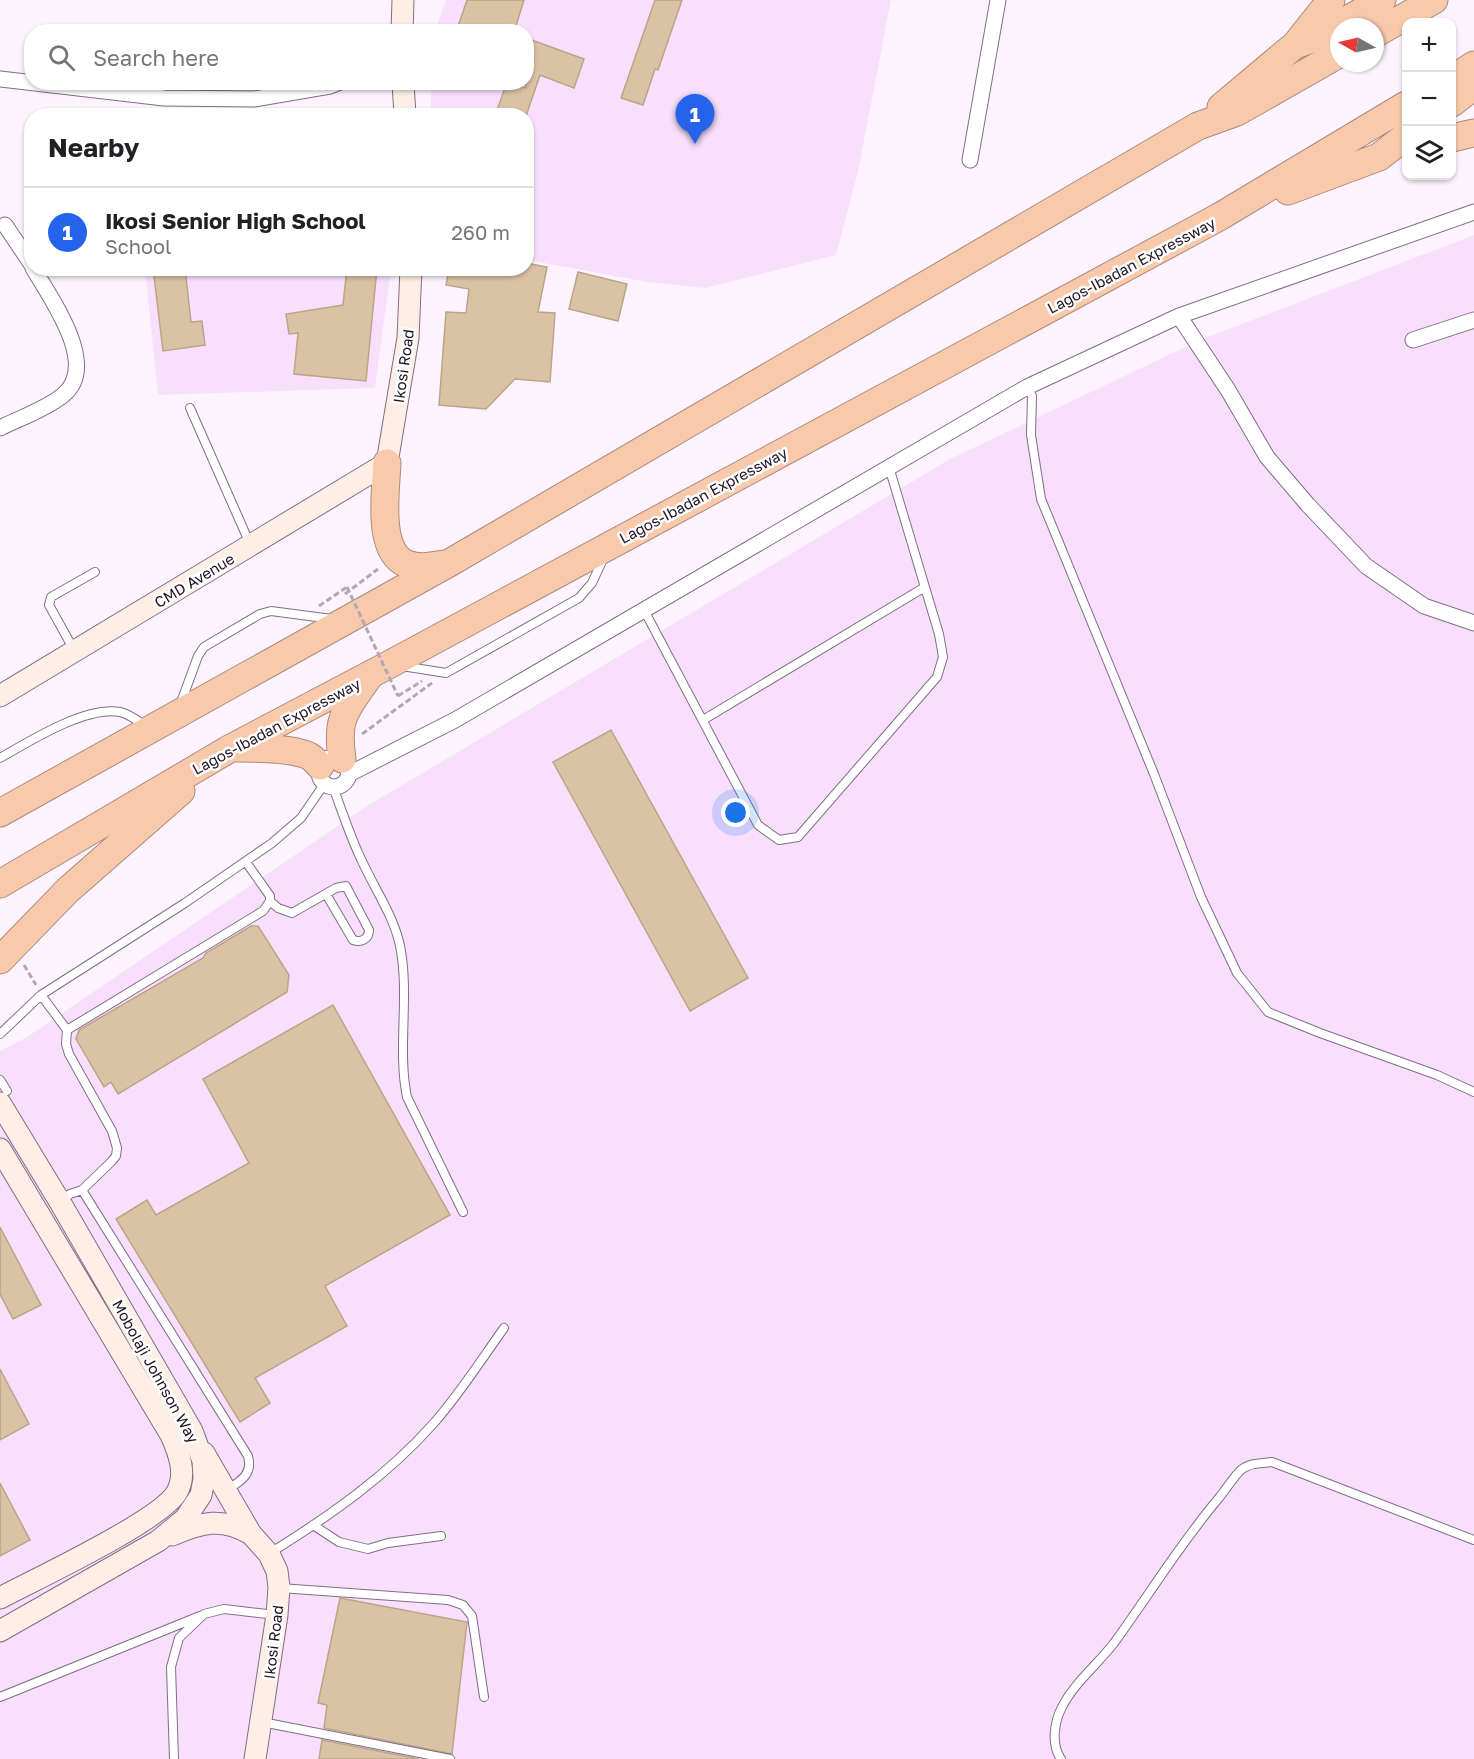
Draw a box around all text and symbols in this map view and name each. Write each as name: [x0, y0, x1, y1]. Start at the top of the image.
north arrow: [1330, 18, 1384, 72]
map controls: [1402, 18, 1456, 180]
button: +: [1402, 18, 1456, 72]
search box: [24, 24, 534, 90]
icon: search: [45, 41, 78, 74]
text: Search here: [93, 44, 219, 71]
button: −: [1402, 72, 1456, 126]
pin: 1: [676, 94, 714, 144]
button: layers: [1402, 126, 1456, 180]
text: Nearby: [48, 132, 139, 163]
text: Ikosi Senior High School: [105, 207, 366, 234]
street label: Lagos-Ibadan Expressway: [1044, 213, 1219, 317]
text: 1: [62, 220, 73, 244]
text: 260 m: [451, 220, 510, 244]
text: School: [105, 234, 171, 258]
street label: Ikosi Road: [389, 328, 417, 404]
street label: Lagos-Ibadan Expressway: [616, 443, 791, 547]
street label: CMD Avenue: [151, 549, 238, 611]
street label: Lagos-Ibadan Expressway: [189, 674, 364, 778]
your location: [721, 798, 750, 827]
street label: Mobolaji Johnson Way: [109, 1296, 203, 1446]
street label: Ikosi Road: [260, 1604, 286, 1680]

